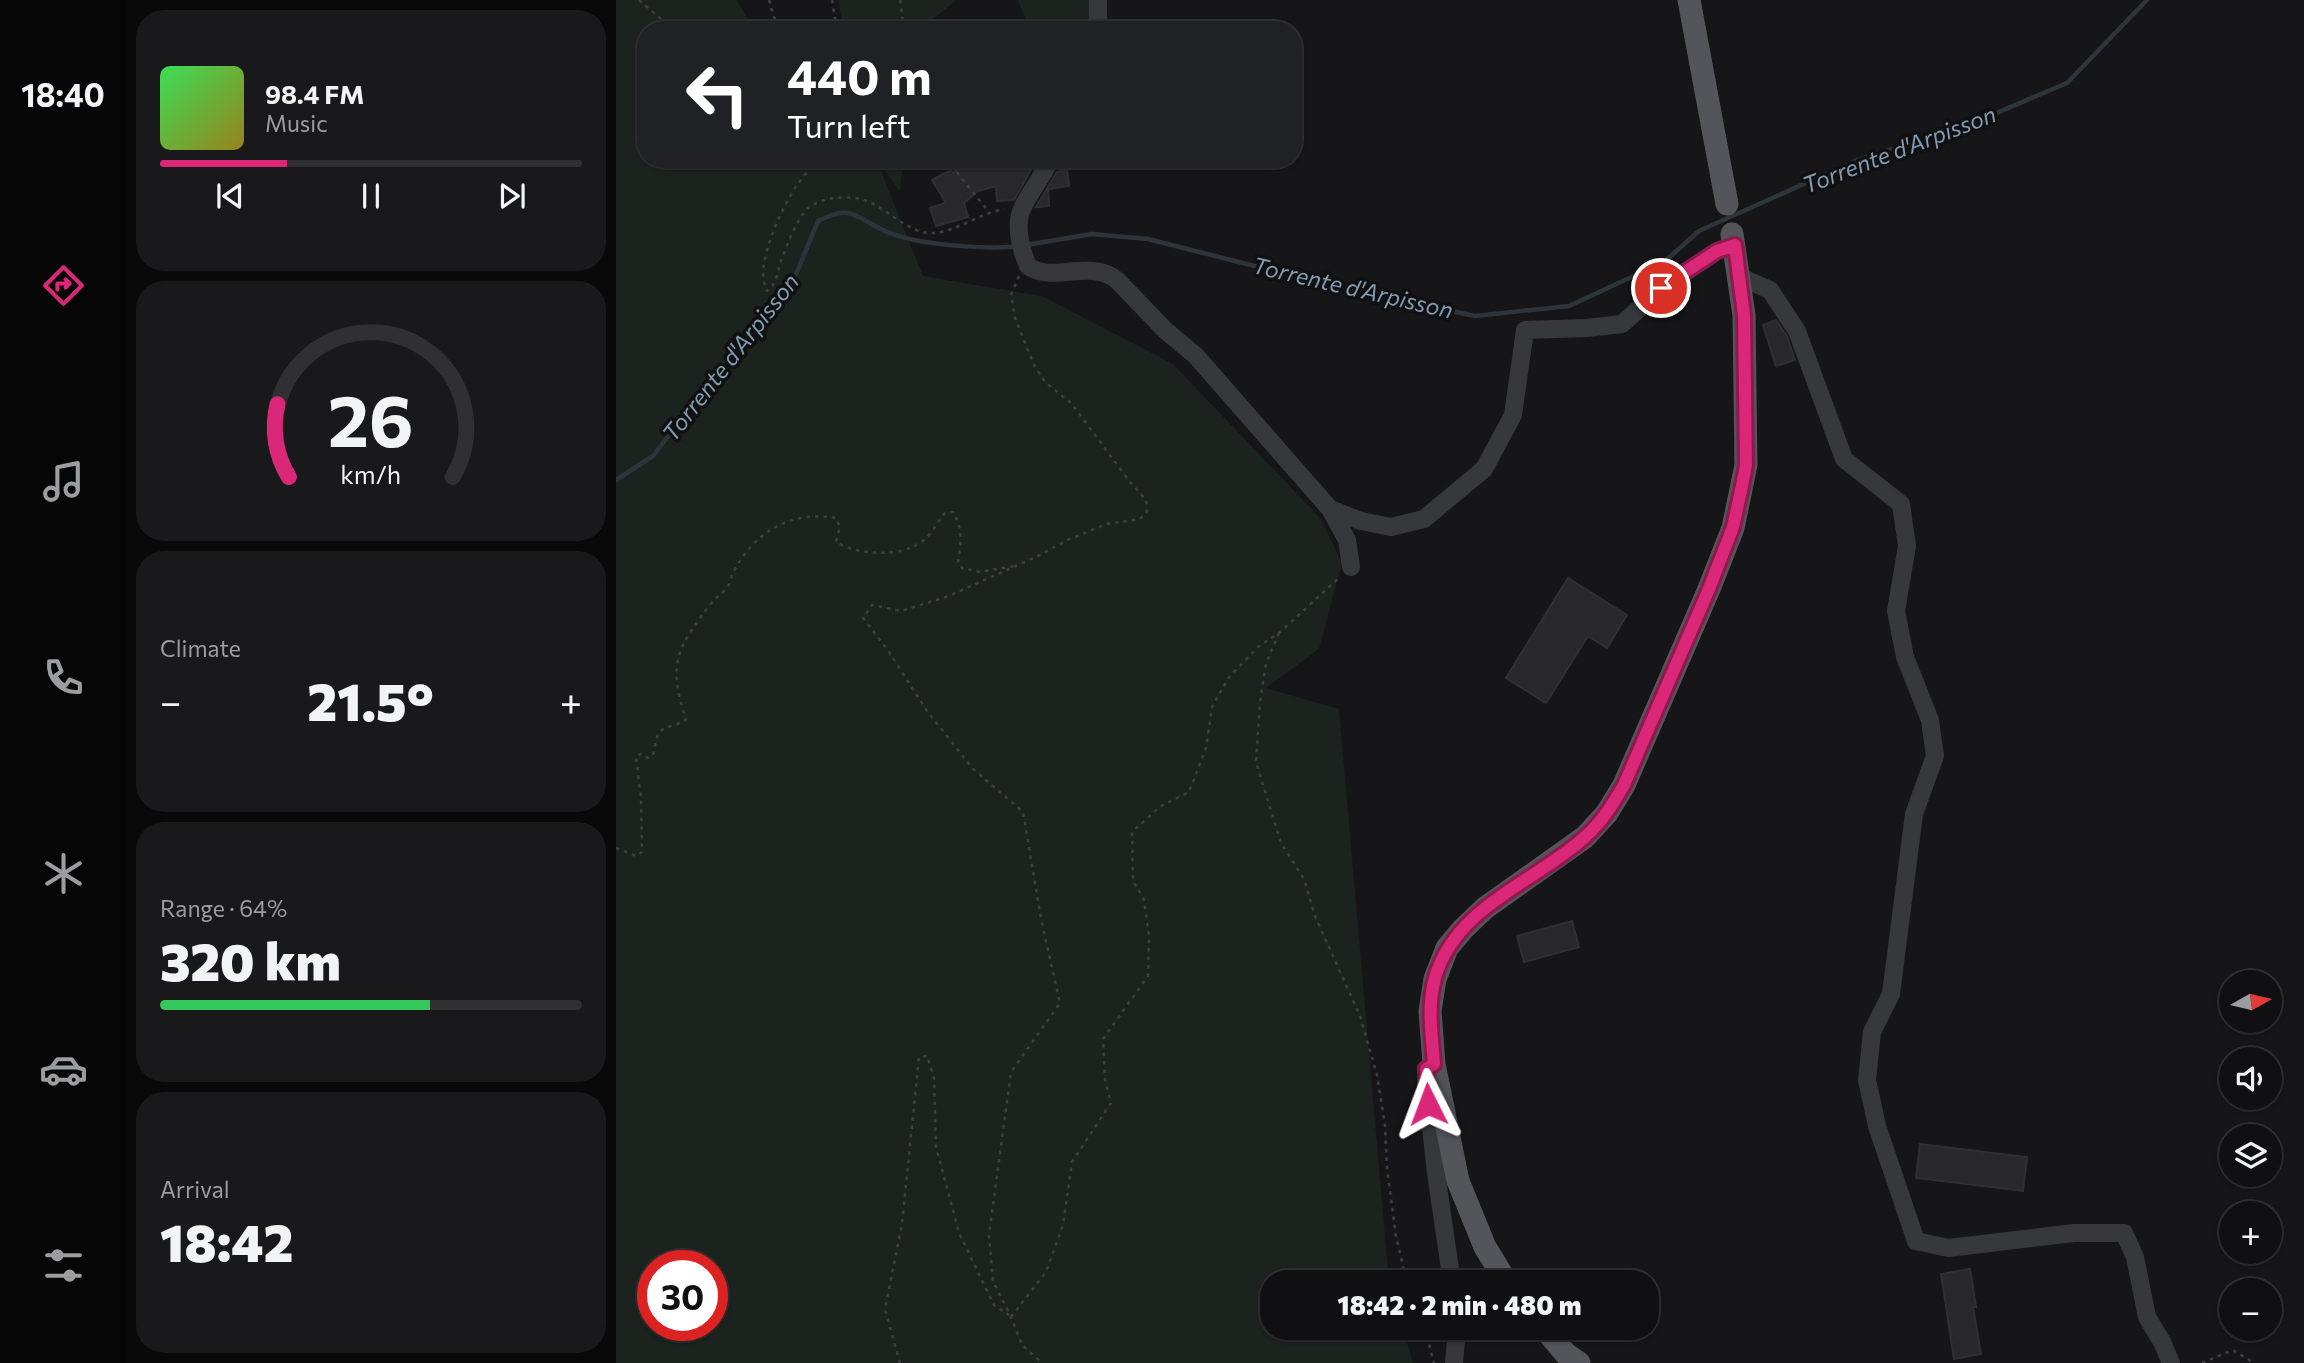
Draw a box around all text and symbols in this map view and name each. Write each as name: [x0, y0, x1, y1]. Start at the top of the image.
text: 440 m: [787, 45, 932, 105]
icon: left: [672, 49, 763, 140]
text: 18:40: [21, 74, 105, 114]
text: 98.4 FM: [265, 78, 364, 109]
water label: Torrente d'Arpisson: [1798, 99, 2000, 199]
text: Turn left: [787, 105, 911, 145]
text: Music: [265, 109, 328, 137]
icon: previous: [211, 177, 249, 215]
icon: pause: [352, 177, 390, 215]
icon: next: [493, 177, 531, 215]
water label: Torrente d'Arpisson: [1250, 250, 1456, 324]
pin: [1631, 258, 1691, 318]
icon: directions: [39, 261, 88, 310]
water label: Torrente d'Arpisson: [656, 268, 804, 446]
icon: arrive: [1642, 269, 1680, 307]
text: 26: [328, 373, 414, 462]
icon: music: [39, 457, 88, 506]
text: km/h: [341, 459, 401, 489]
text: Climate: [160, 634, 241, 662]
icon: phone: [39, 653, 88, 702]
text: 21.5°: [307, 668, 434, 732]
text: −: [160, 677, 182, 724]
text: +: [560, 677, 582, 724]
icon: climate: [39, 849, 88, 898]
text: Range · 64%: [160, 894, 287, 922]
text: 320 km: [160, 928, 341, 992]
north arrow: [2219, 970, 2282, 1032]
map controls: [2219, 970, 2282, 1341]
icon: car: [39, 1045, 88, 1094]
button: sound: [2219, 1047, 2282, 1110]
position arrow: [1391, 1067, 1465, 1141]
button: layers: [2219, 1124, 2282, 1187]
text: Arrival: [160, 1175, 230, 1203]
button: +: [2219, 1201, 2282, 1264]
text: 18:42: [160, 1209, 293, 1273]
icon: filters: [39, 1241, 88, 1290]
speed limit sign: 30: [637, 1250, 728, 1341]
button: −: [2219, 1278, 2282, 1341]
text: 18:42 · 2 min · 480 m: [1338, 1289, 1581, 1320]

